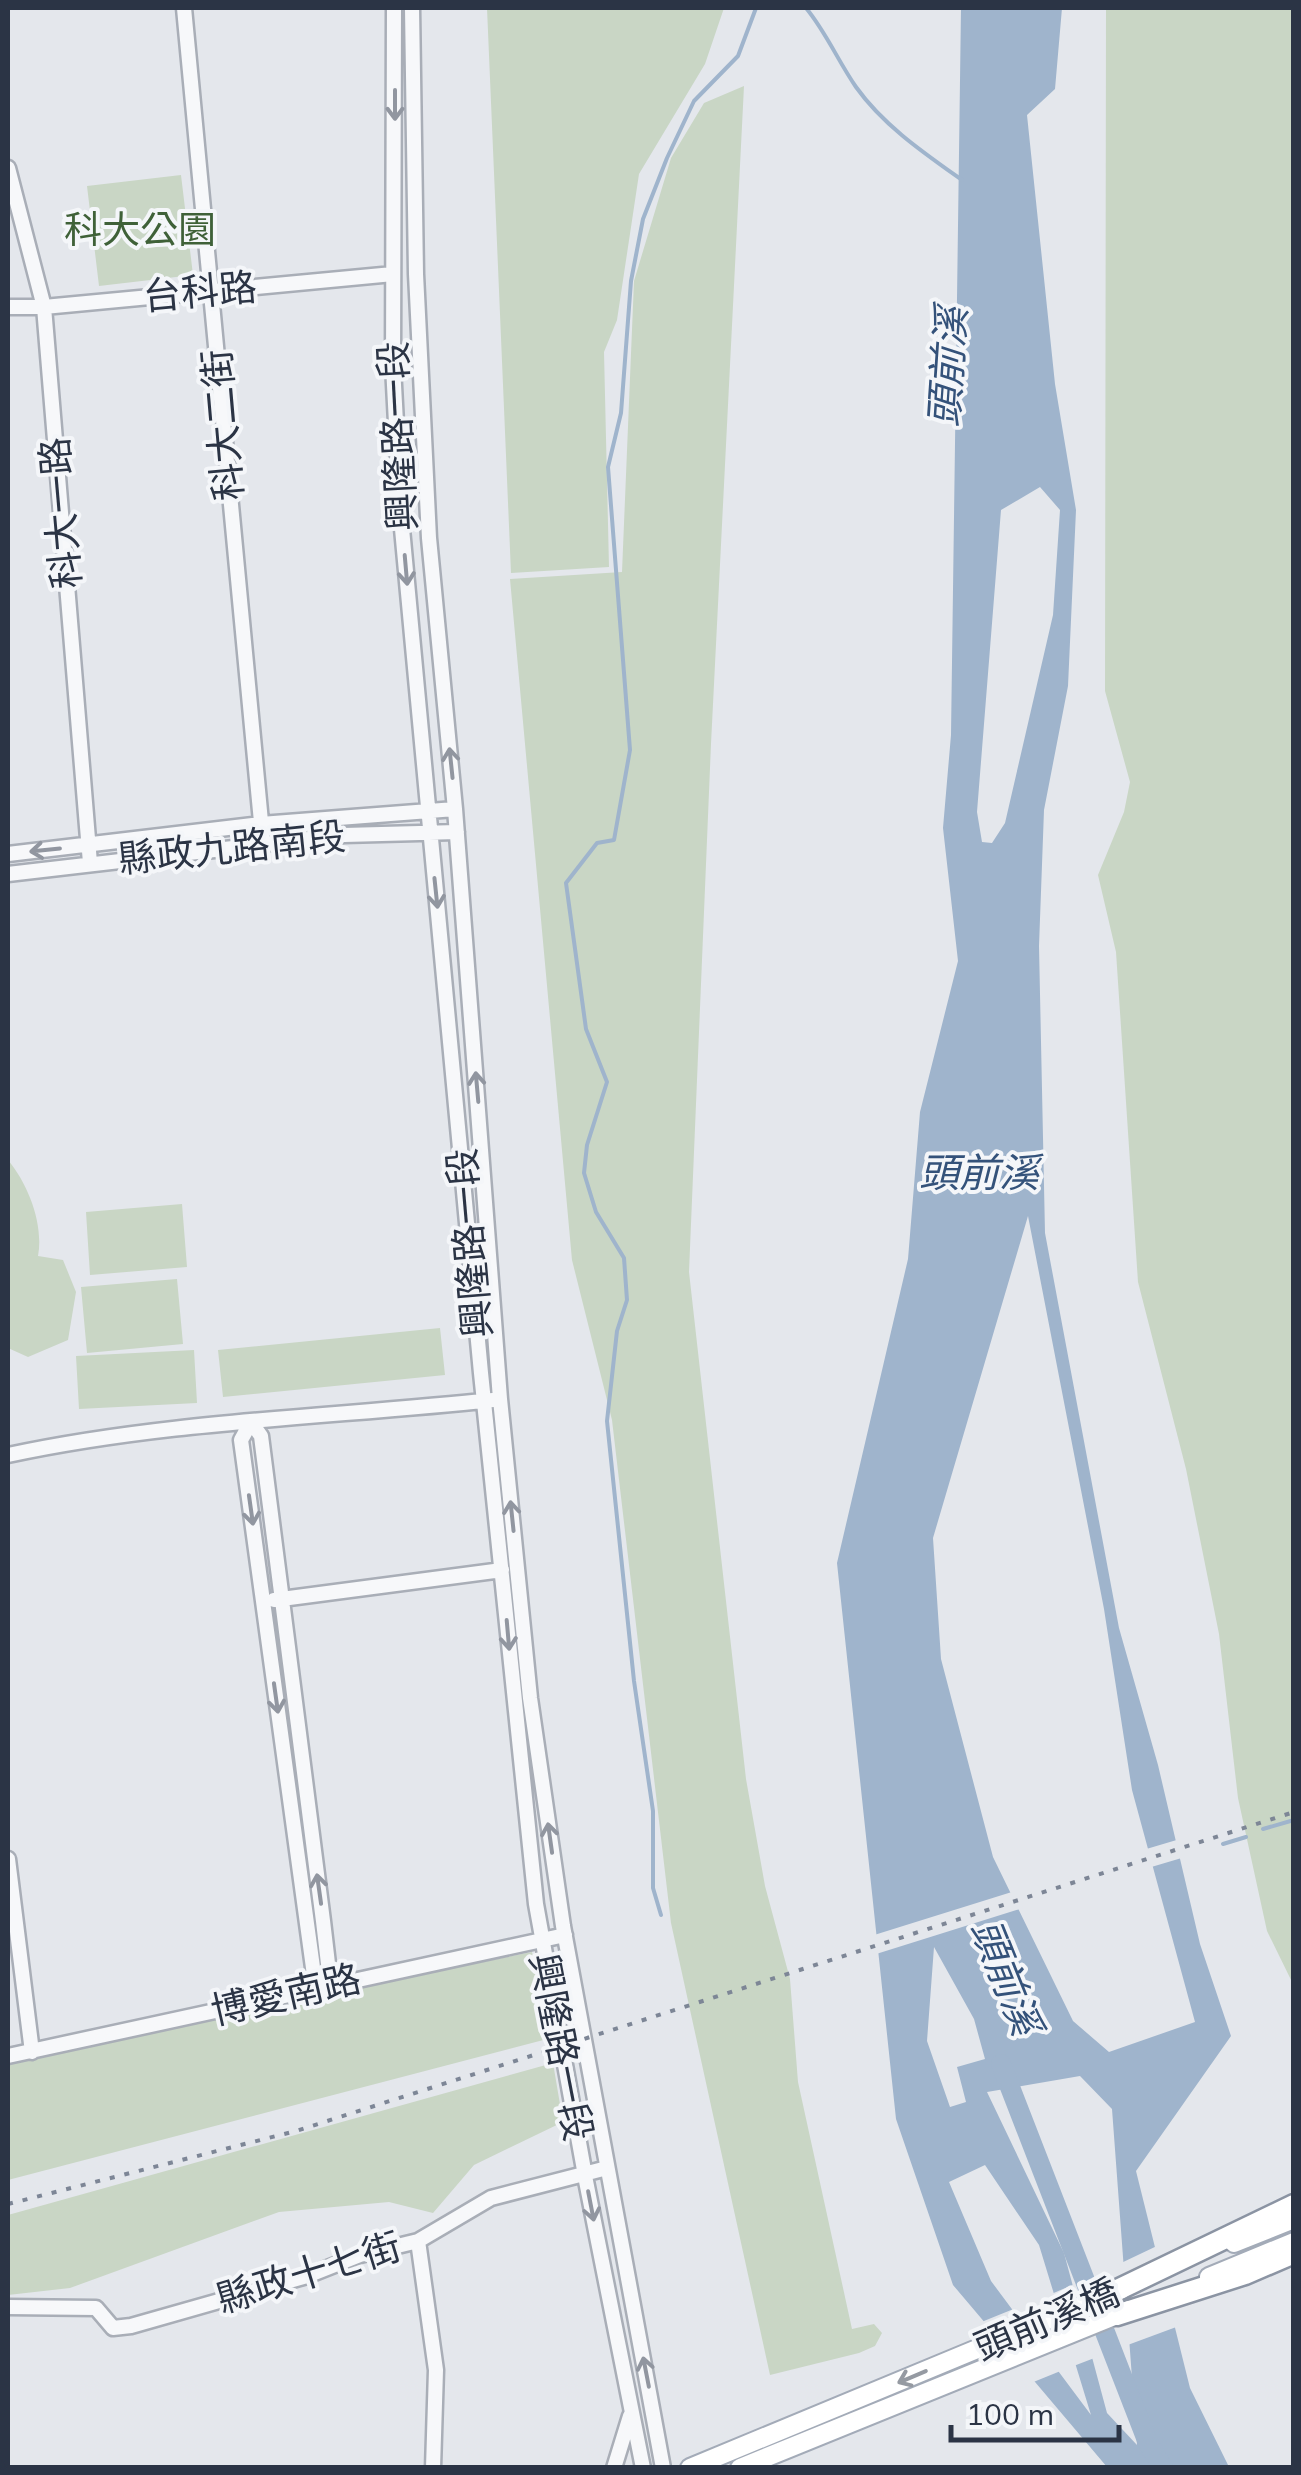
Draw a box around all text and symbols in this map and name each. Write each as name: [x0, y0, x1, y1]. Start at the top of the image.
one-way arrow: [386, 88, 404, 120]
park label: 科大公園: [64, 205, 216, 253]
street label: 台科路: [141, 262, 259, 320]
water label: 頭前溪: [918, 300, 976, 429]
street label: 興隆路一段: [368, 340, 426, 532]
street label: 科大二街: [191, 347, 253, 503]
street label: 科大一路: [29, 435, 91, 591]
one-way arrow: [397, 553, 416, 585]
one-way arrow: [441, 748, 460, 780]
street label: 縣政九路南段: [116, 811, 348, 883]
one-way arrow: [30, 841, 62, 860]
one-way arrow: [427, 876, 446, 909]
one-way arrow: [467, 1072, 486, 1104]
street label: 興隆路一段: [437, 1146, 501, 1340]
water label: 頭前溪: [919, 1147, 1044, 1197]
one-way arrow: [242, 1494, 260, 1526]
one-way arrow: [502, 1500, 521, 1532]
one-way arrow: [499, 1618, 518, 1650]
one-way arrow: [268, 1681, 286, 1713]
one-way arrow: [541, 1823, 559, 1855]
one-way arrow: [309, 1873, 327, 1905]
water label: 頭前溪: [961, 1912, 1054, 2046]
street label: 興隆路一段: [520, 1949, 604, 2145]
street label: 博愛南路: [206, 1954, 365, 2035]
one-way arrow: [582, 2189, 601, 2222]
street label: 縣政十七街: [211, 2221, 407, 2323]
street label: 頭前溪橋: [967, 2267, 1126, 2371]
one-way arrow: [636, 2356, 655, 2388]
one-way arrow: [897, 2369, 928, 2387]
scale bar: [951, 2380, 1118, 2442]
text: 100 m: [966, 2395, 1054, 2433]

